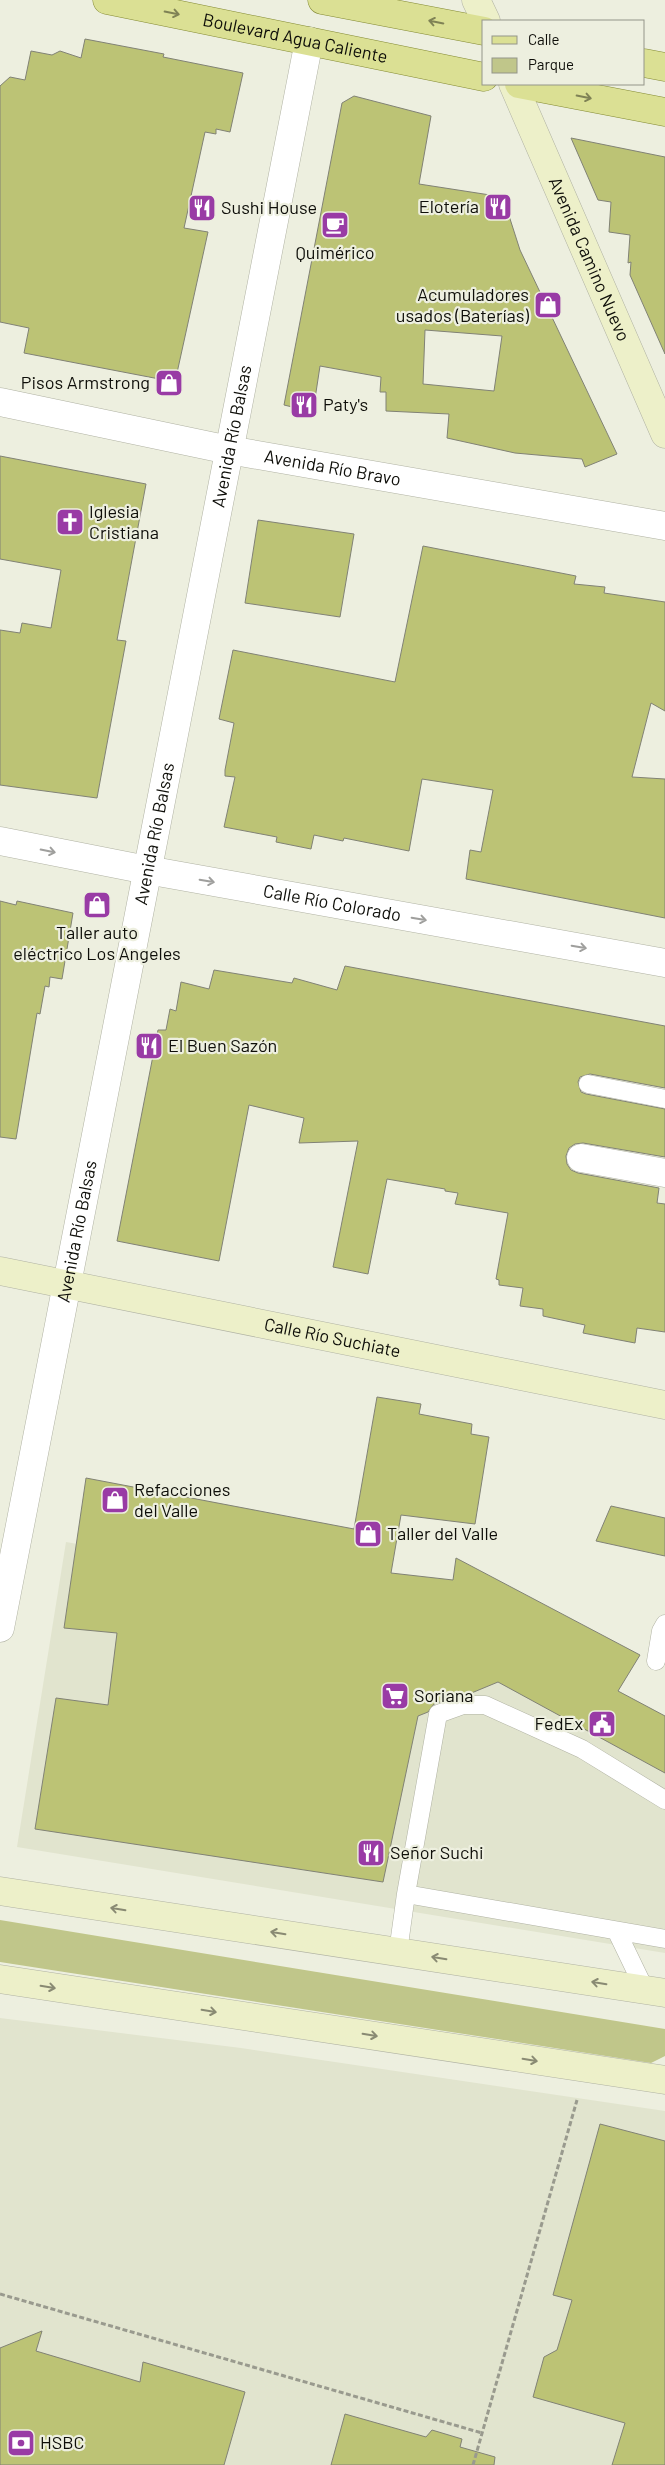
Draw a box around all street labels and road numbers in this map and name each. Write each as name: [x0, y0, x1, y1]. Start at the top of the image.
street label: Boulevard Agua Caliente: [201, 8, 390, 67]
street label: Avenida Camino Nuevo: [545, 173, 635, 344]
street label: Avenida Río Balsas: [206, 363, 256, 509]
street label: Avenida Río Bravo: [263, 444, 403, 490]
street label: Avenida Río Balsas: [129, 761, 178, 907]
street label: Calle Río Colorado: [262, 879, 403, 925]
street label: Avenida Río Balsas: [52, 1158, 101, 1304]
street label: Calle Río Suchiate: [262, 1313, 403, 1361]

